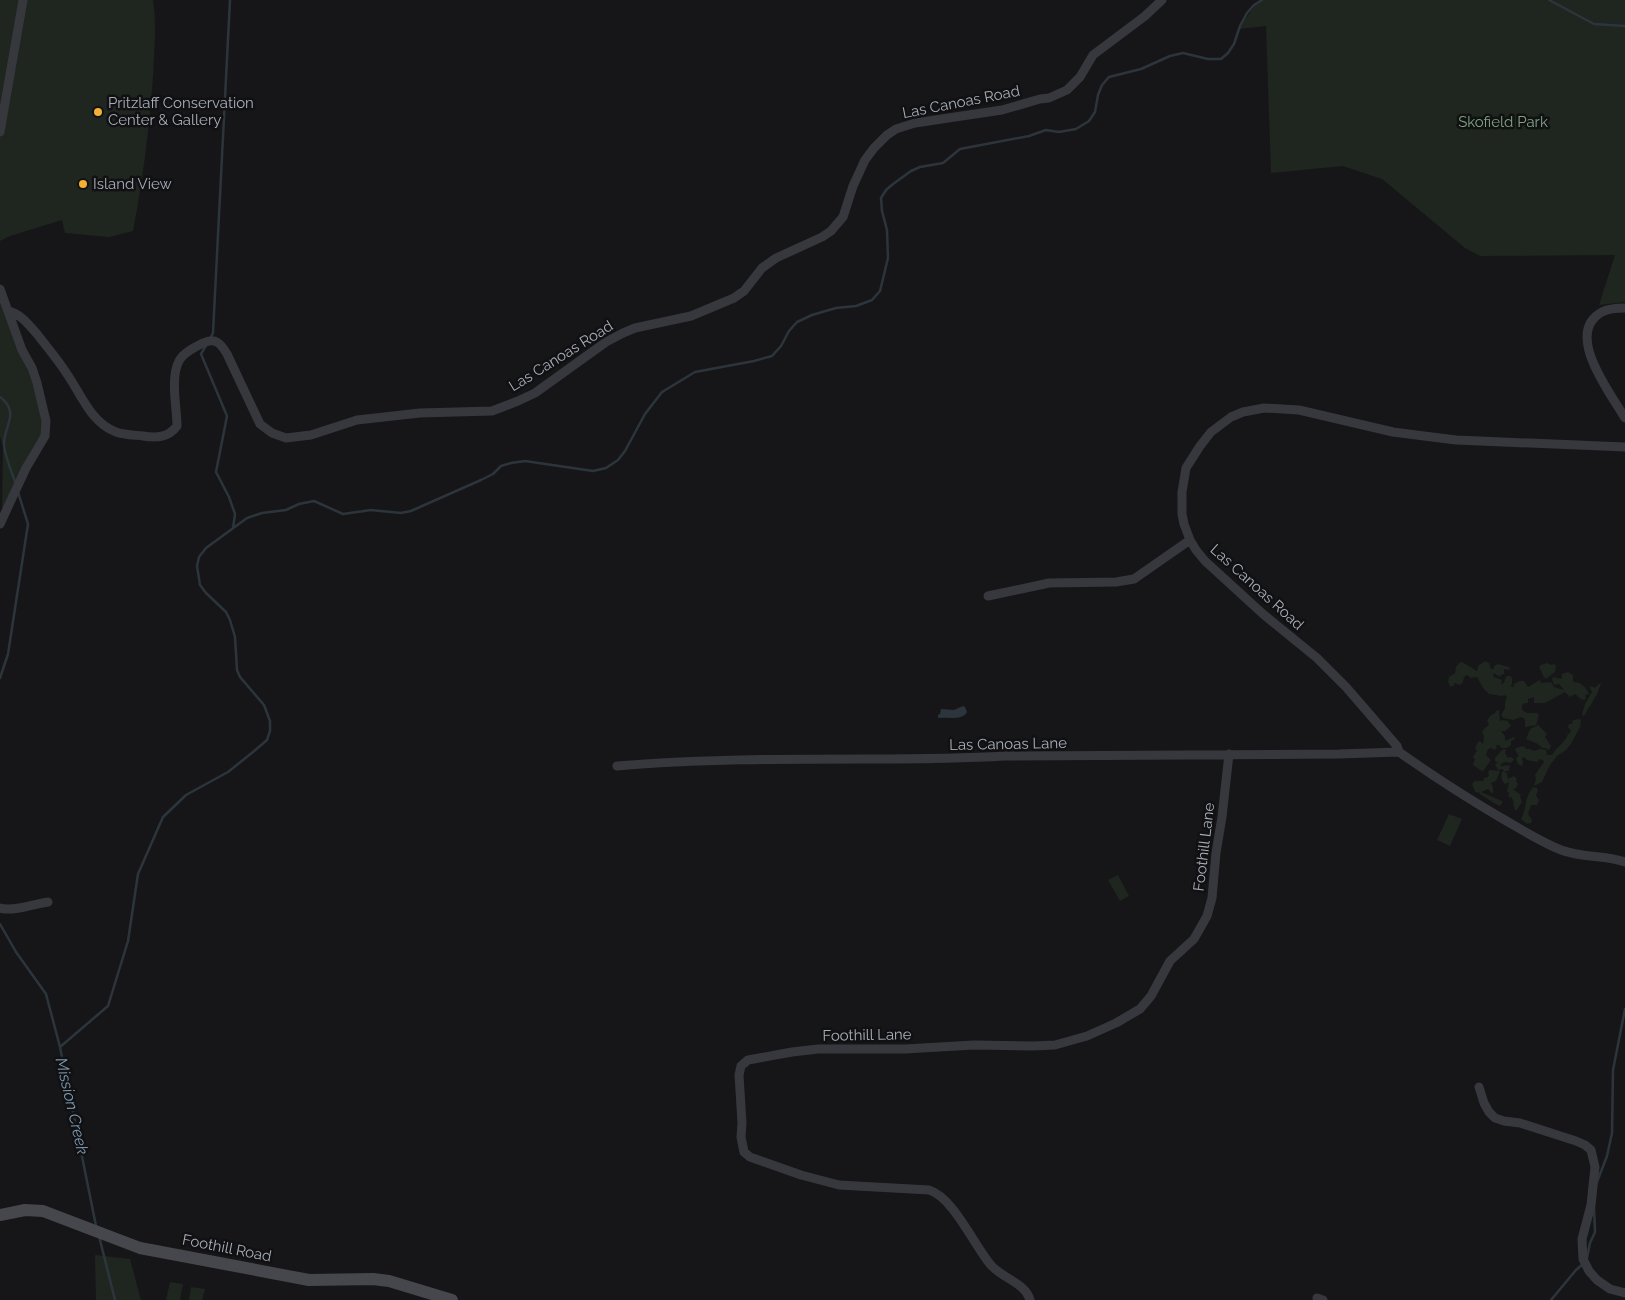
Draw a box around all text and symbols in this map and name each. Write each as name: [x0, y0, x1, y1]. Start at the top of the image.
street label: Las Canoas Road: [901, 82, 1021, 122]
place label: Pritzlaff Conservation Center & Gallery: [108, 94, 254, 129]
marker: Pritzlaff Conservation Center & Gallery: [92, 106, 104, 118]
park label: Skofield Park: [1458, 113, 1548, 131]
place label: Island View: [93, 175, 172, 193]
marker: Island View: [77, 178, 89, 190]
street label: Las Canoas Road: [506, 317, 616, 395]
street label: Las Canoas Road: [1207, 540, 1307, 634]
street label: Las Canoas Lane: [949, 734, 1067, 754]
street label: Foothill Lane: [1190, 801, 1218, 892]
street label: Foothill Lane: [822, 1025, 912, 1045]
water label: Mission Creek: [52, 1056, 92, 1157]
street label: Foothill Road: [181, 1231, 273, 1265]

